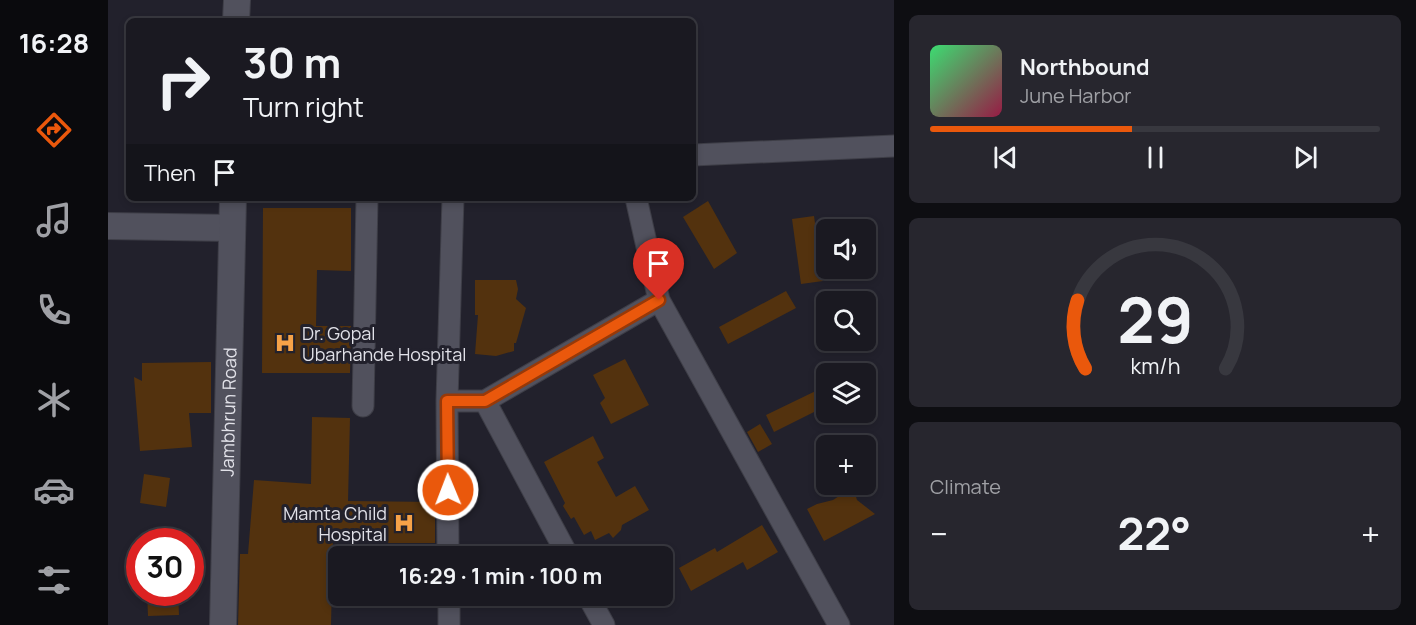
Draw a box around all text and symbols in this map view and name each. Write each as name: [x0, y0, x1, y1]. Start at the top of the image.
text: 16:28: [19, 24, 89, 61]
text: 30 m: [243, 33, 341, 91]
icon: right: [144, 42, 222, 120]
text: Northbound: [1020, 52, 1150, 82]
text: June Harbor: [1020, 82, 1132, 109]
text: Turn right: [243, 88, 364, 125]
icon: directions: [33, 109, 75, 151]
icon: previous: [989, 141, 1022, 174]
icon: pause: [1139, 141, 1172, 174]
icon: next: [1289, 141, 1322, 174]
icon: arrive: [208, 156, 241, 189]
text: Then: [144, 158, 196, 188]
icon: music: [33, 199, 75, 241]
map controls: [816, 219, 876, 495]
button: sound: [816, 219, 876, 279]
pin: [633, 238, 684, 300]
icon: arrive: [642, 247, 675, 280]
text: 29: [1117, 277, 1193, 363]
icon: phone: [33, 289, 75, 331]
button: search: [816, 291, 876, 351]
place label: Dr. Gopal Ubarhande Hospital: [302, 321, 467, 366]
hospital icon: Dr. Gopal Ubarhande Hospital: [273, 331, 297, 355]
street label: Jambhrun Road: [214, 347, 241, 477]
text: km/h: [1130, 352, 1180, 381]
button: layers: [816, 363, 876, 423]
icon: climate: [33, 379, 75, 421]
button: +: [816, 435, 876, 495]
position arrow: [416, 458, 480, 522]
icon: car: [33, 469, 75, 511]
text: Climate: [930, 473, 1001, 500]
place label: Mamta Child Hospital: [283, 501, 387, 546]
text: 22°: [1117, 502, 1191, 564]
hospital icon: Mamta Child Hospital: [392, 511, 416, 535]
text: −: [930, 511, 948, 556]
text: +: [1361, 511, 1380, 556]
speed limit sign: 30: [126, 528, 204, 606]
icon: filters: [33, 559, 75, 601]
text: 16:29 · 1 min · 100 m: [399, 561, 602, 591]

